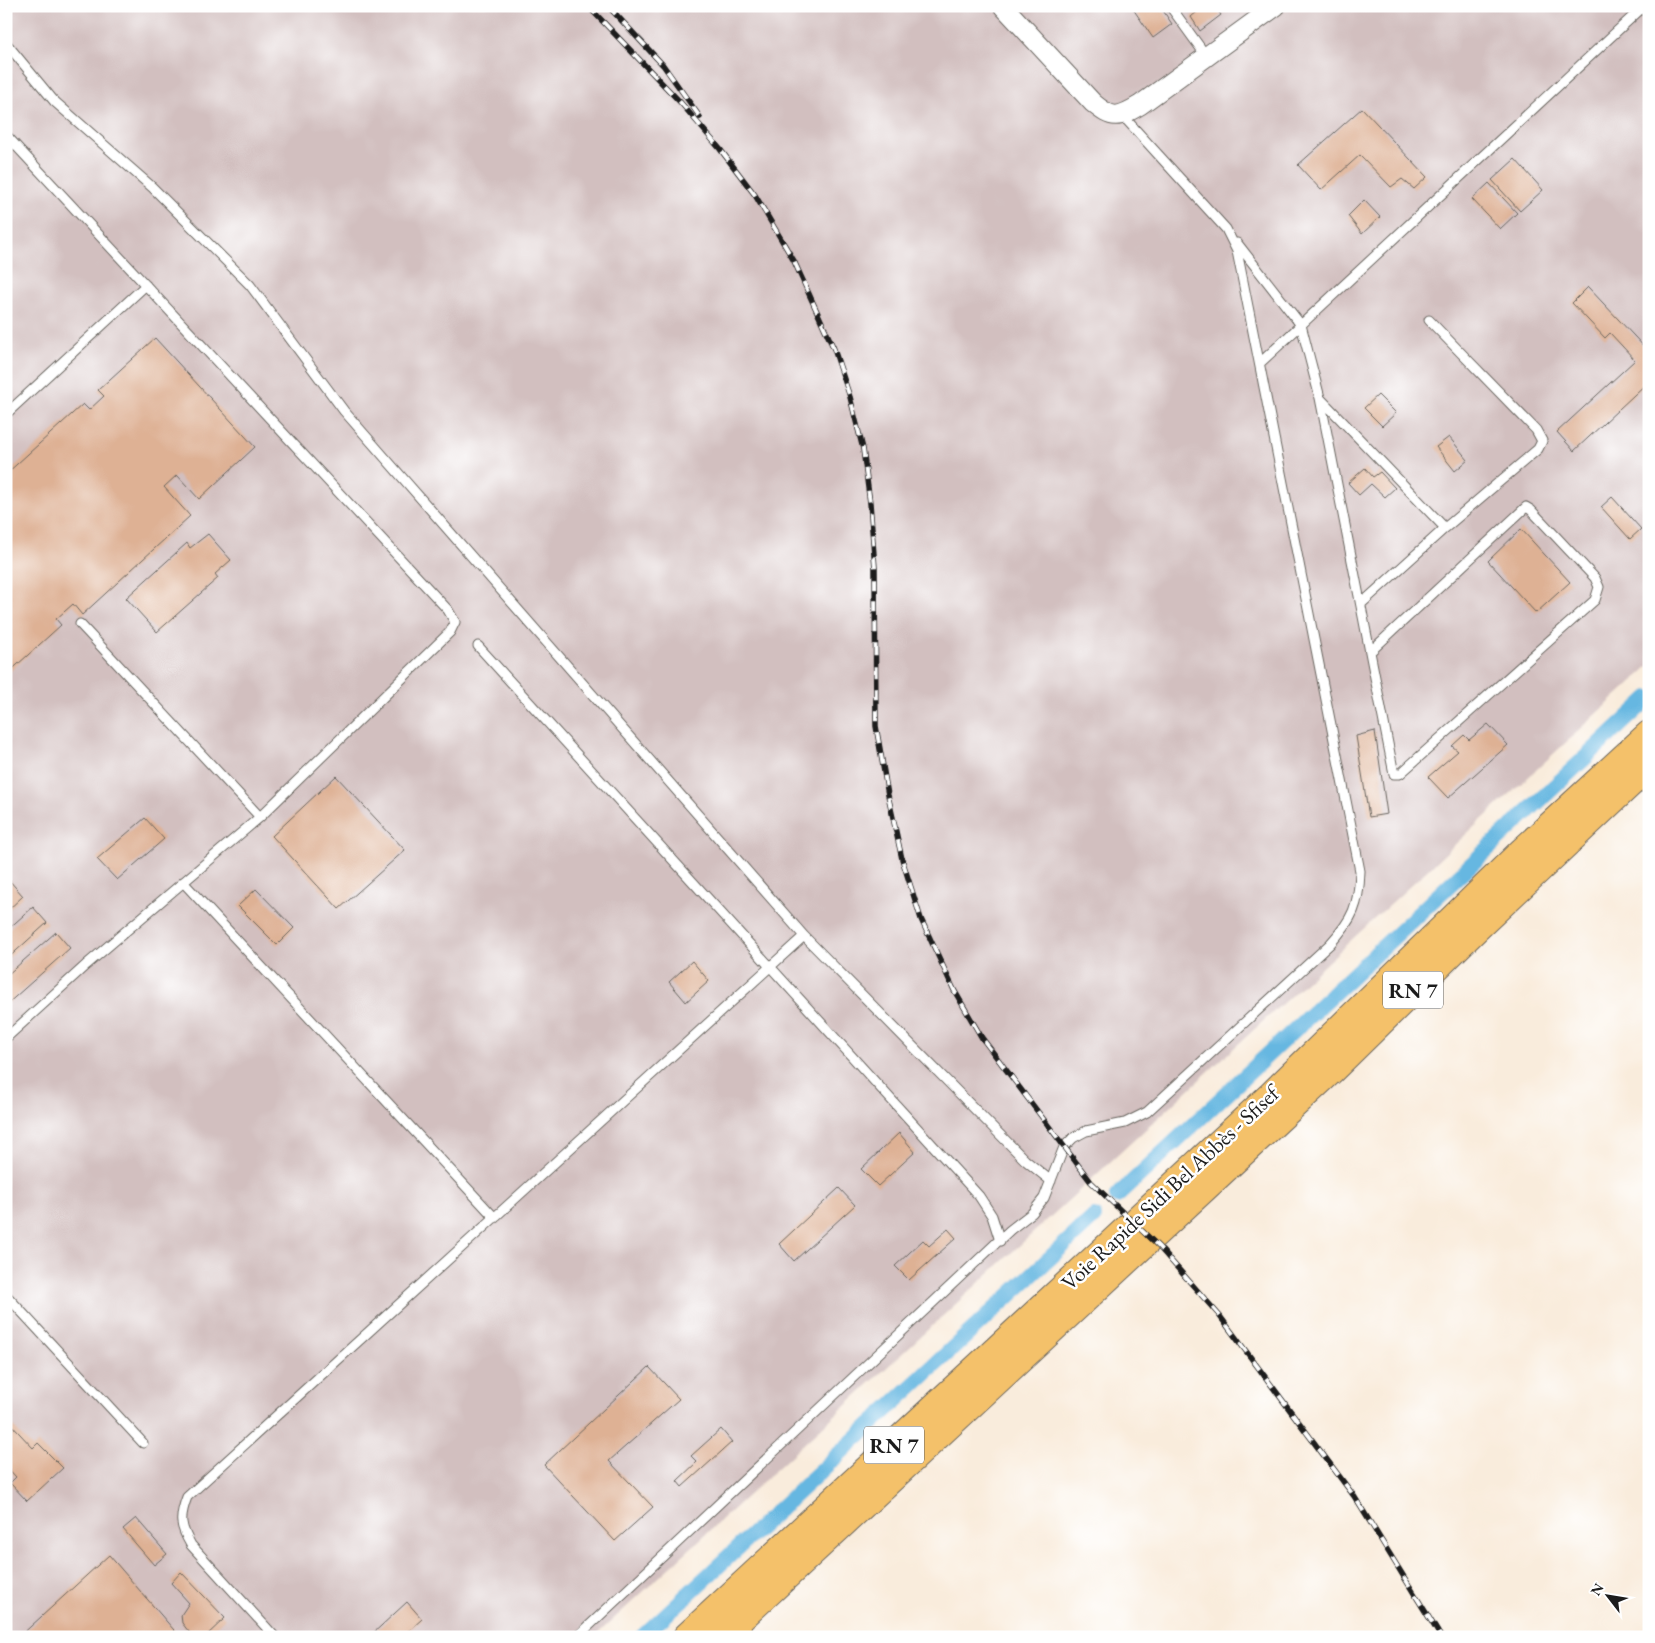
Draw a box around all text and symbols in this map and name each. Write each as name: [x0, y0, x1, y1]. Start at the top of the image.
road number: RN 7: [1383, 972, 1443, 1008]
street label: Voie Rapide Sidi Bel Abbès - Sfisef: [1055, 1077, 1287, 1297]
road number: RN 7: [864, 1426, 924, 1464]
north arrow: [1582, 1570, 1632, 1620]
text: N: [1586, 1579, 1608, 1599]

